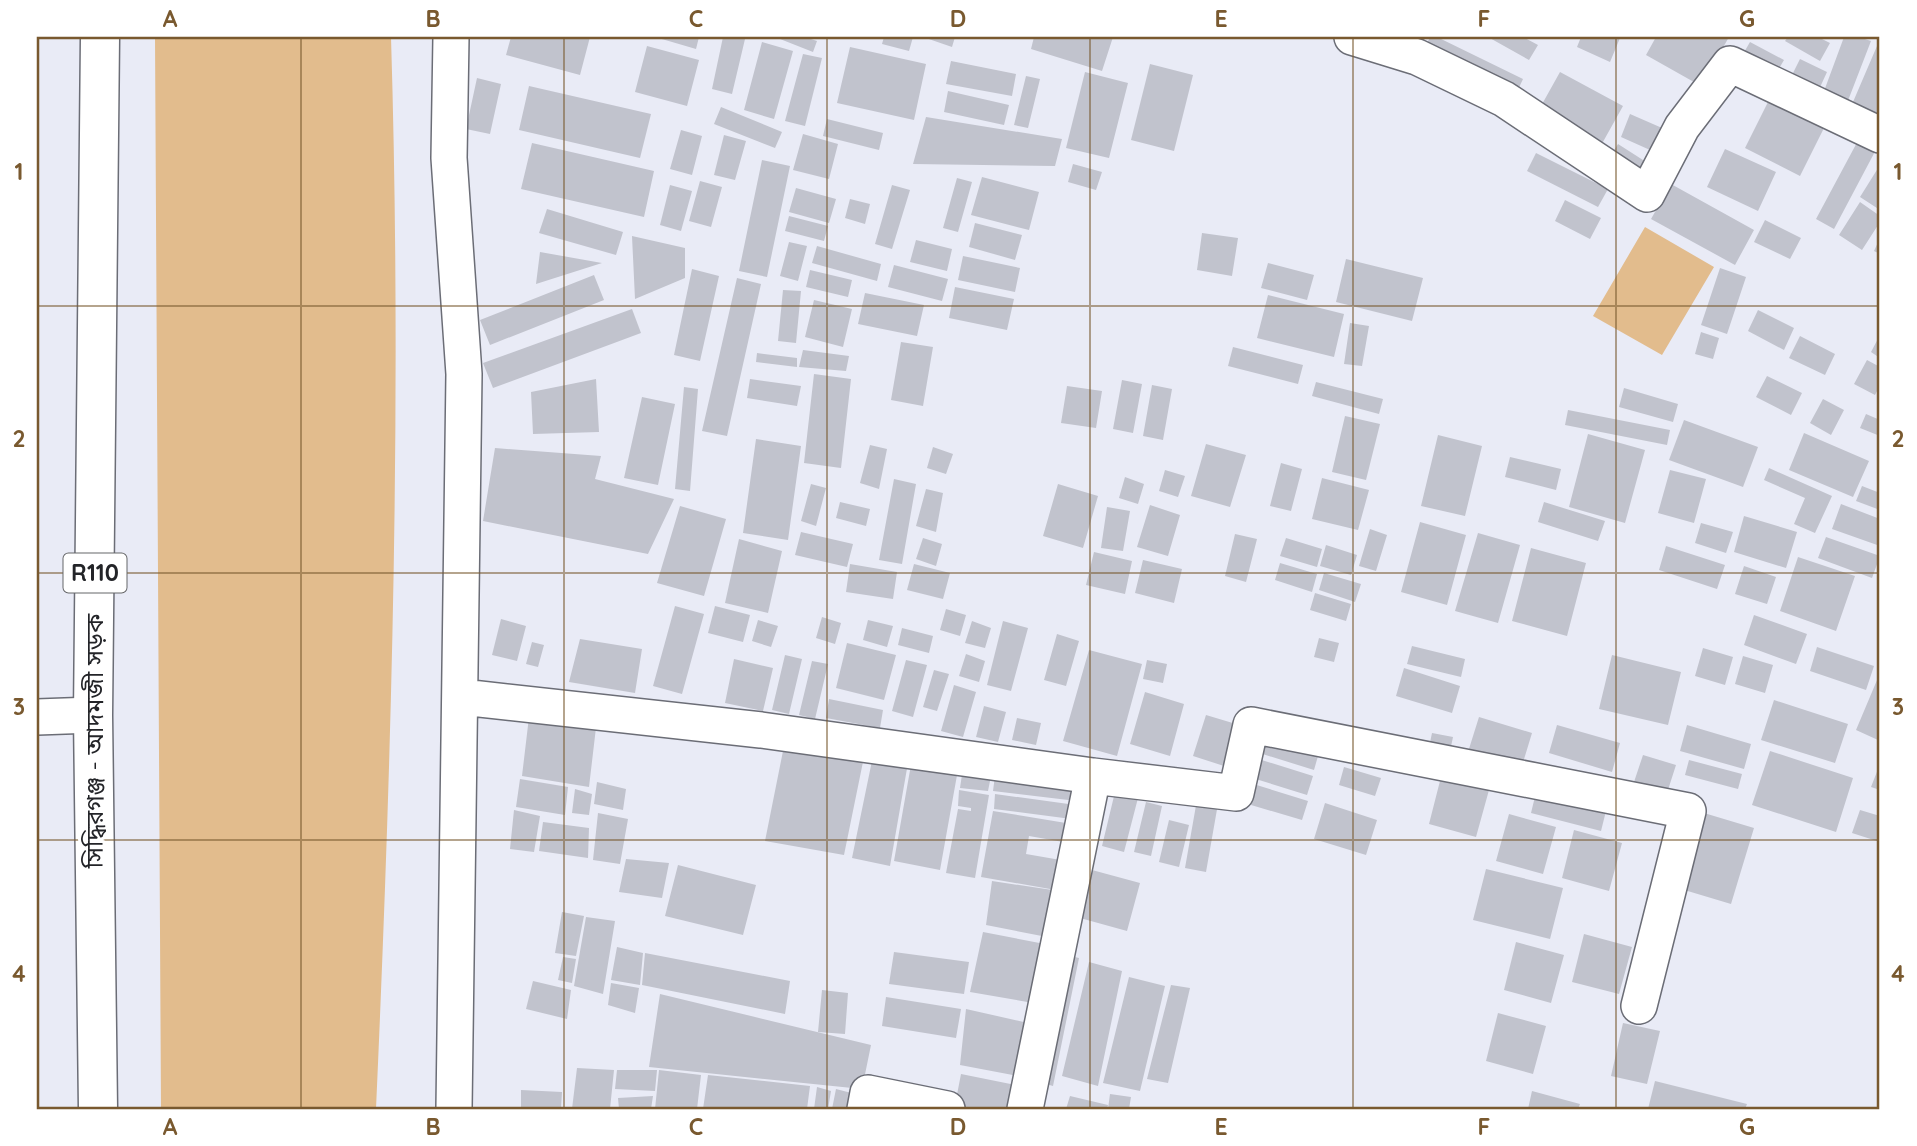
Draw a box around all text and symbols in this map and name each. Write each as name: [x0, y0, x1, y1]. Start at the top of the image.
text: A: [163, 4, 178, 33]
text: B: [425, 4, 441, 33]
text: C: [689, 4, 703, 33]
text: D: [950, 4, 966, 33]
text: E: [1214, 4, 1228, 33]
text: F: [1478, 4, 1490, 33]
text: G: [1739, 4, 1755, 33]
text: 1: [15, 157, 23, 186]
text: 1: [1894, 157, 1902, 186]
text: 2: [12, 424, 26, 453]
text: 2: [1891, 424, 1905, 453]
road number: R110: [64, 554, 126, 593]
street label: সিদ্ধিরগঞ্জ - আদমজী সড়ক: [79, 613, 109, 869]
text: 3: [13, 692, 25, 721]
text: 3: [1892, 692, 1904, 721]
text: 4: [12, 959, 26, 988]
text: 4: [1891, 959, 1905, 988]
text: A: [163, 1112, 178, 1141]
text: B: [425, 1112, 441, 1141]
text: C: [689, 1112, 703, 1141]
text: D: [950, 1112, 966, 1141]
text: E: [1214, 1112, 1228, 1141]
text: F: [1478, 1112, 1490, 1141]
text: G: [1739, 1112, 1755, 1141]

